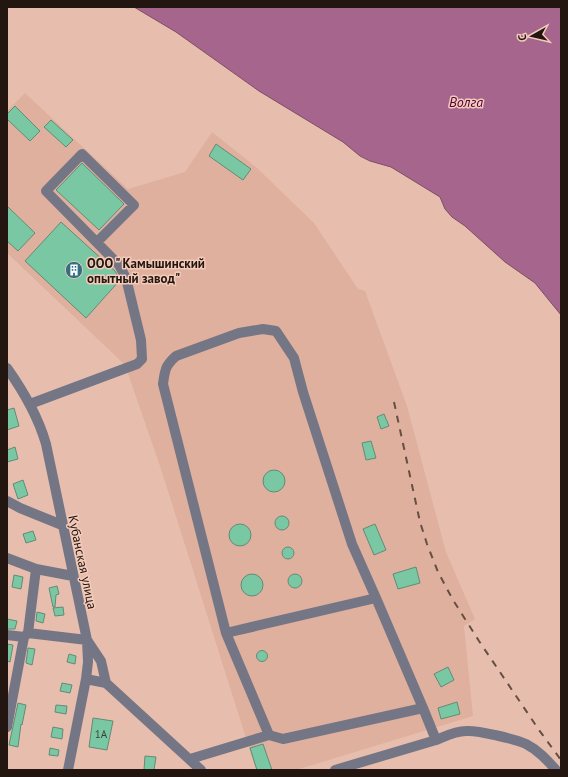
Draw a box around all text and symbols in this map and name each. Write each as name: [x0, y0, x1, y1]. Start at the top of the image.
north arrow: [512, 16, 552, 56]
text: С: [515, 33, 529, 41]
water label: Волга: [449, 93, 483, 111]
place label: ООО " Камышинский опытный завод": [87, 255, 205, 287]
building icon: ООО " Камышинский опытный завод": [64, 260, 84, 280]
street label: Кубанская улица: [64, 514, 101, 611]
house number: 1А: [95, 727, 108, 741]

